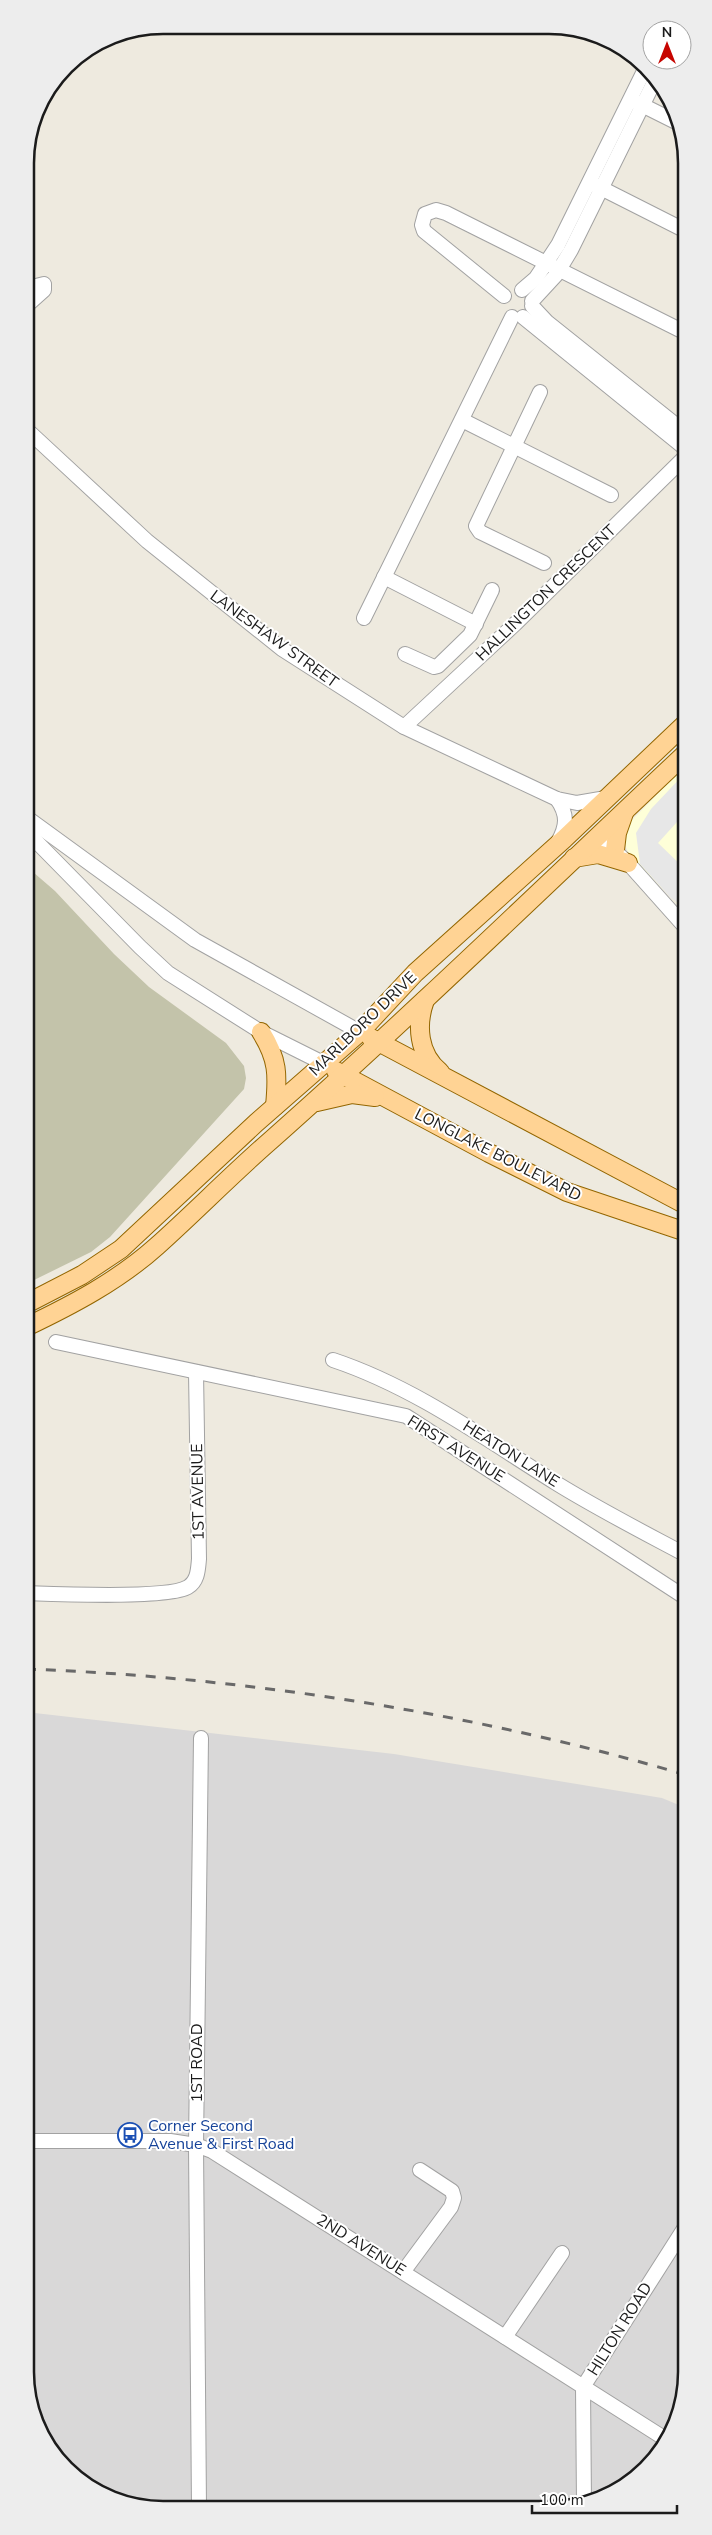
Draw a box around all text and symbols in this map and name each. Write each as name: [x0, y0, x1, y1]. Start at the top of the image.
north arrow: [642, 20, 692, 70]
text: N: [662, 23, 672, 42]
street label: HALLINGTON CRESCENT: [471, 520, 621, 666]
street label: LANESHAW STREET: [205, 585, 343, 693]
street label: MARLBORO DRIVE: [304, 967, 422, 1081]
street label: LONGLAKE BOULEVARD: [411, 1103, 585, 1207]
street label: FIRST AVENUE: [403, 1410, 509, 1488]
street label: HEATON LANE: [458, 1416, 564, 1492]
street label: 1ST AVENUE: [186, 1443, 210, 1541]
street label: 1ST ROAD: [186, 2023, 208, 2103]
place label: Corner Second Avenue & First Road: [148, 2115, 294, 2155]
bus stop icon: Corner Second Avenue & First Road: [117, 2122, 143, 2148]
street label: 2ND AVENUE: [312, 2209, 410, 2281]
street label: HILTON ROAD: [583, 2278, 657, 2380]
scale bar: [532, 2482, 677, 2514]
text: 100 m: [540, 2490, 584, 2510]

